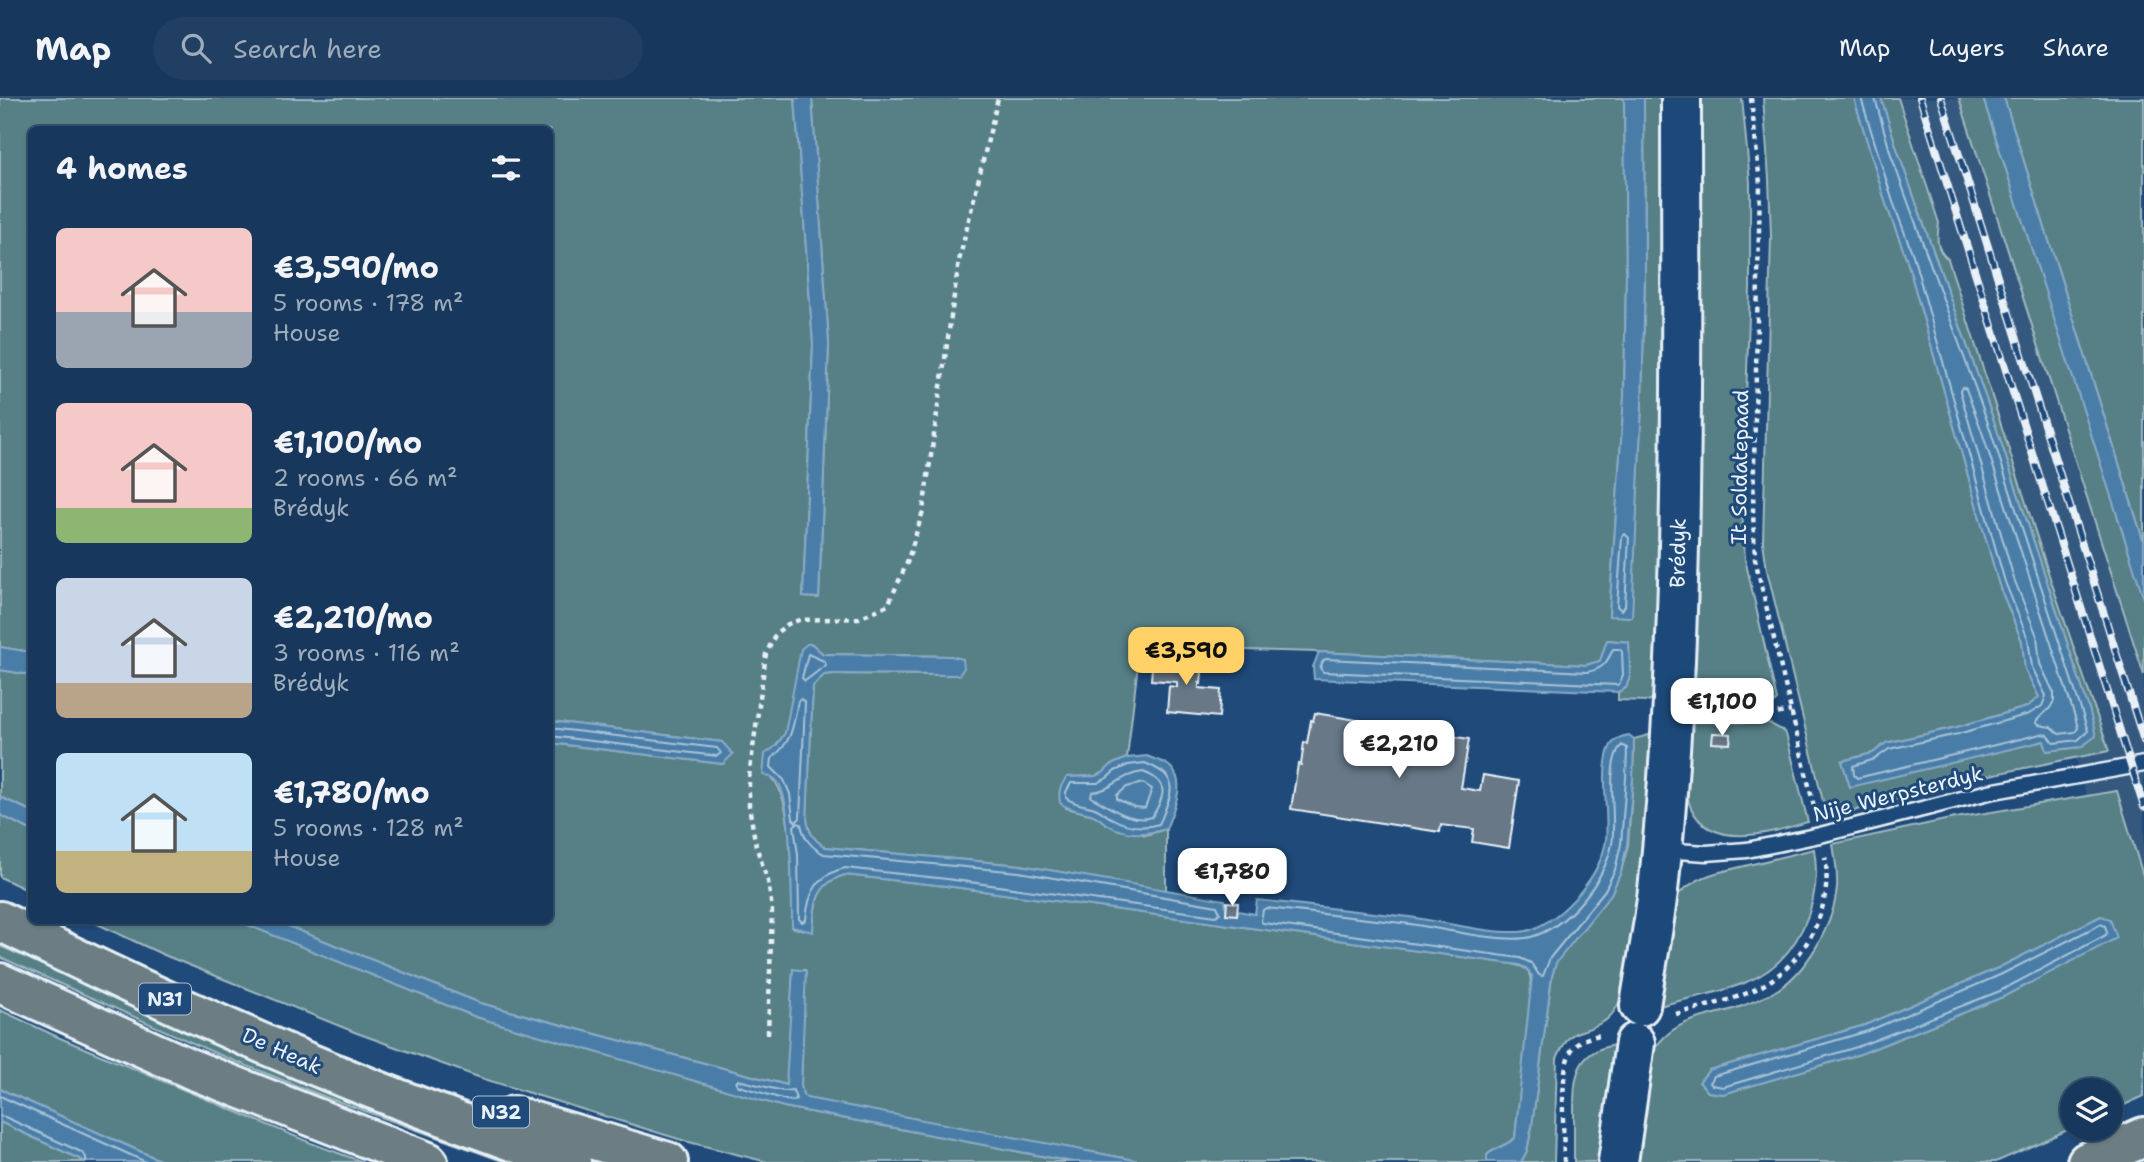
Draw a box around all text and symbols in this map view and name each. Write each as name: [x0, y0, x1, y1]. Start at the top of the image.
search box: [153, 17, 643, 80]
text: Map: [35, 26, 111, 71]
icon: search: [177, 29, 215, 67]
text: Search here: [233, 31, 382, 66]
text: Map: [1839, 32, 1890, 64]
text: Layers: [1928, 32, 2005, 64]
text: Share: [2043, 32, 2109, 64]
text: 4 homes: [56, 148, 188, 189]
icon: filters: [487, 149, 525, 187]
text: €3,590/mo: [273, 247, 439, 288]
icon: home: [112, 256, 196, 340]
text: 5 rooms · 178 m²: [273, 288, 464, 318]
text: House: [273, 318, 341, 348]
street label: It Soldatepaad: [1725, 389, 1755, 545]
text: €1,100/mo: [273, 422, 422, 463]
icon: home: [112, 431, 196, 515]
text: 2 rooms · 66 m²: [273, 463, 458, 493]
text: Brédyk: [273, 493, 349, 523]
street label: Brédyk: [1663, 518, 1693, 588]
text: €2,210/mo: [273, 597, 433, 638]
icon: home: [112, 606, 196, 690]
pin: €3,590: [1129, 628, 1243, 687]
text: €3,590: [1144, 635, 1228, 665]
text: 3 rooms · 116 m²: [273, 638, 460, 668]
text: Brédyk: [273, 668, 349, 698]
pin: €1,100: [1665, 678, 1779, 738]
text: €1,100: [1687, 686, 1757, 716]
pin: €2,210: [1342, 720, 1456, 780]
text: €2,210: [1359, 728, 1439, 758]
street label: Nije Werpsterdyk: [1810, 759, 1986, 829]
text: €1,780/mo: [273, 772, 430, 813]
icon: home: [112, 781, 196, 865]
text: 5 rooms · 128 m²: [273, 813, 464, 843]
text: House: [273, 843, 341, 873]
pin: €1,780: [1175, 848, 1289, 908]
text: €1,780: [1194, 856, 1270, 886]
road number: N31: [139, 984, 191, 1015]
street label: De Heak: [238, 1021, 326, 1081]
map controls: [2060, 1078, 2123, 1141]
button: layers: [2060, 1078, 2123, 1141]
road number: N32: [473, 1096, 529, 1128]

